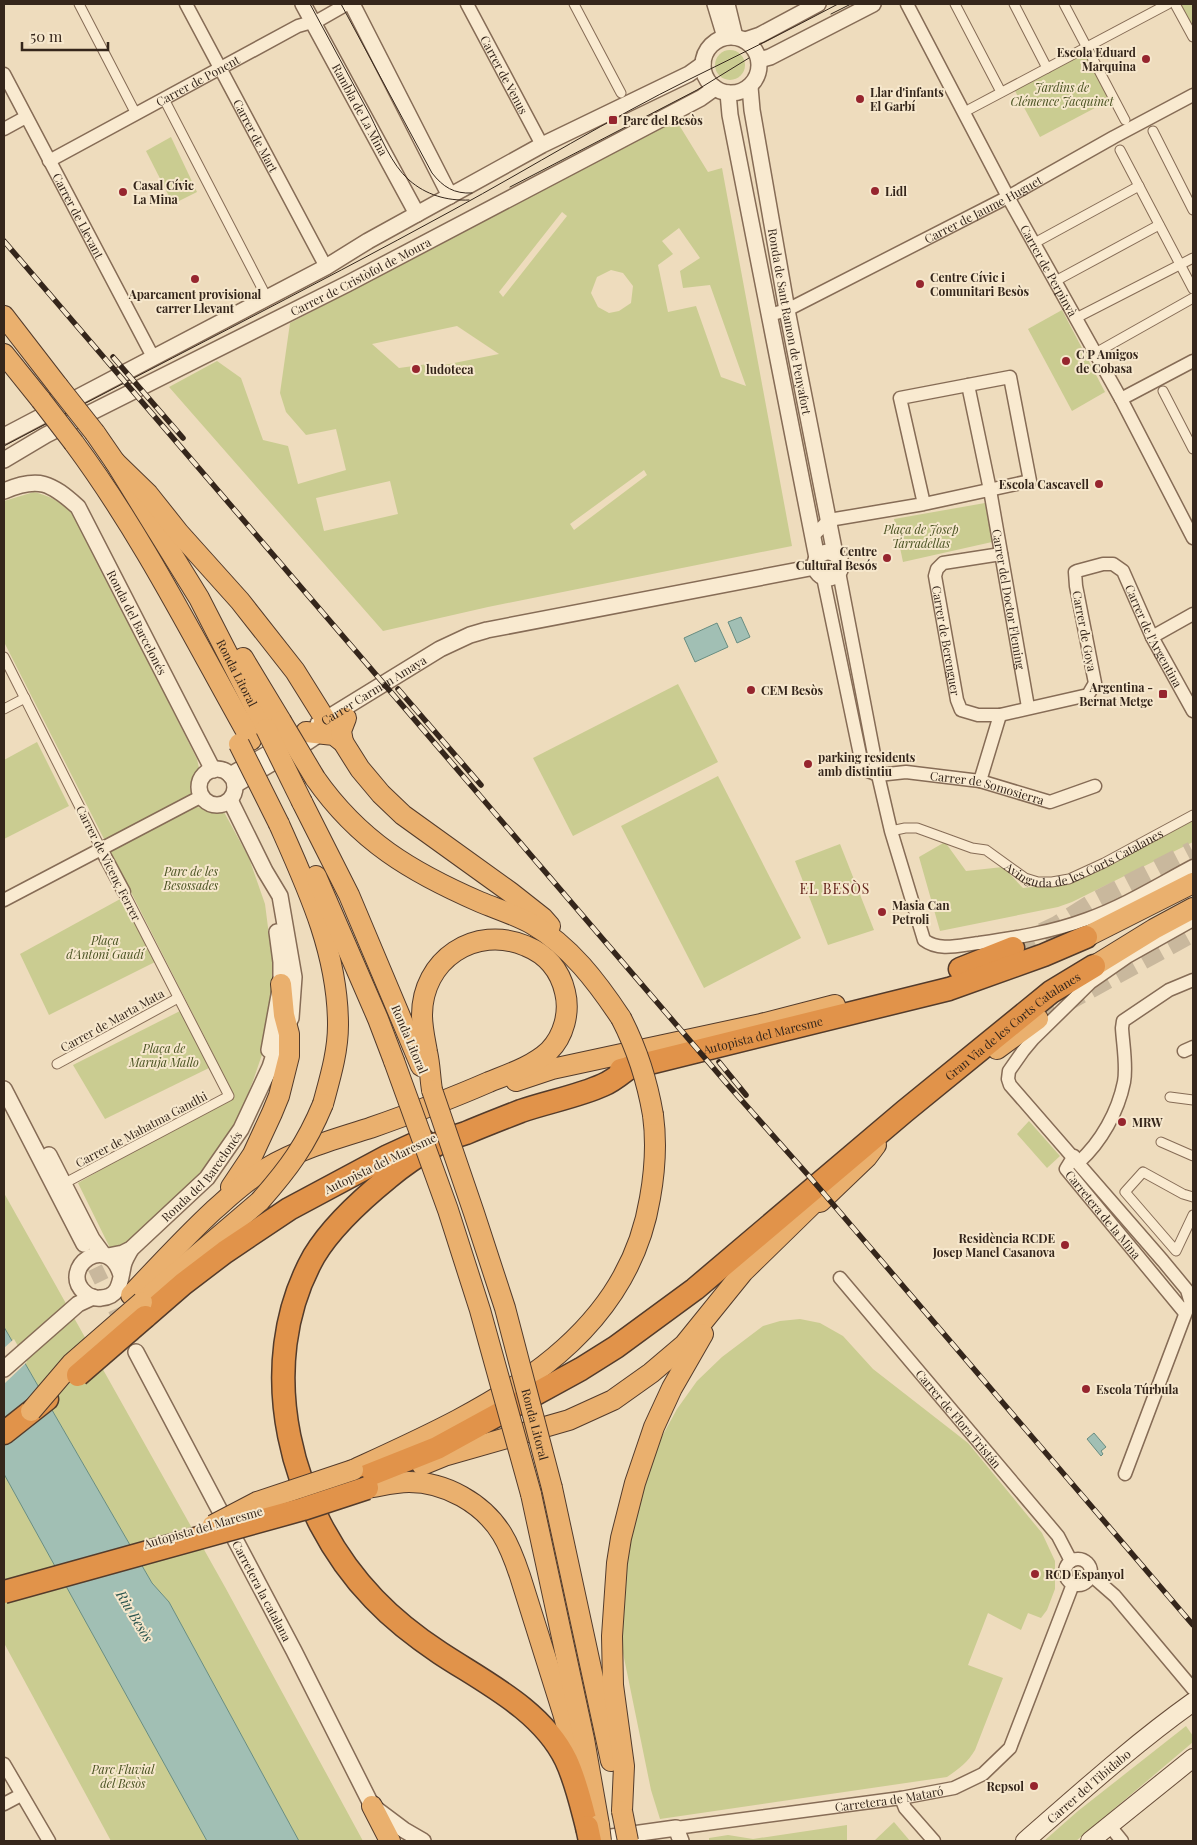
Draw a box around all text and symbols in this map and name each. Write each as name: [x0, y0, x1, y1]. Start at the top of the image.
scale bar: [22, 20, 109, 52]
text: 50 m: [30, 26, 63, 46]
street label: Carrer de Venus: [477, 32, 532, 117]
place label: Escola Eduard Marquina: [1057, 44, 1137, 74]
street label: Carrer de Ponent: [153, 51, 243, 110]
marker: Escola Eduard Marquina: [1140, 53, 1152, 65]
street label: Rambla de La Mina: [329, 61, 392, 158]
park label: Jardins de Clémence Jacquinet: [1011, 79, 1114, 109]
place label: Llar d'infants El Garbí: [870, 84, 944, 114]
marker: Llar d'infants El Garbí: [854, 93, 866, 105]
street label: Carrer de Mart: [230, 96, 282, 176]
place label: Parc del Besòs: [623, 112, 703, 128]
marker: Parc del Besòs: [607, 114, 619, 126]
street label: Carrer de Llevant: [49, 170, 108, 262]
street label: Carrer de Jaume Huguet: [921, 171, 1045, 247]
place label: Casal Cívic La Mina: [133, 177, 194, 207]
place label: Lidl: [885, 183, 907, 199]
marker: Lidl: [869, 185, 881, 197]
marker: Casal Cívic La Mina: [117, 186, 129, 198]
street label: Carrer de Perpinyà: [1017, 222, 1081, 319]
street label: Ronda de Sant Ramon de Penyafort: [765, 227, 816, 417]
street label: Carrer de Cristòfol de Moura: [287, 233, 433, 319]
place label: Centre Cívic i Comunitari Besòs: [930, 269, 1030, 299]
marker: Aparcament provisional carrer Llevant: [189, 273, 201, 285]
marker: Centre Cívic i Comunitari Besòs: [914, 278, 926, 290]
place label: Aparcament provisional carrer Llevant: [128, 286, 262, 316]
place label: C P Amigos de Cobasa: [1076, 346, 1139, 376]
marker: C P Amigos de Cobasa: [1060, 355, 1072, 367]
place label: ludoteca: [426, 361, 474, 377]
marker: ludoteca: [410, 363, 422, 375]
place label: Escola Cascavell: [999, 476, 1089, 492]
marker: Escola Cascavell: [1093, 478, 1105, 490]
park label: Plaça de Josep Tarradellas: [882, 521, 959, 551]
street label: Carrer del Doctor Fleming: [989, 528, 1029, 671]
place label: Centre Cultural Besós: [796, 543, 877, 573]
marker: Centre Cultural Besós: [881, 552, 893, 564]
street label: Ronda del Barcelonés: [104, 567, 171, 677]
street label: Carrer de l'Argentina: [1122, 582, 1186, 690]
street label: Carrer de Berenguer: [929, 584, 964, 697]
street label: Carrer de Goya: [1069, 589, 1101, 673]
street label: Ronda Litoral: [213, 636, 261, 710]
street label: Carrer Carmen Amaya: [318, 651, 429, 728]
place label: Argentina - Bernat Metge: [1079, 679, 1153, 709]
place label: CEM Besòs: [761, 682, 823, 698]
marker: CEM Besòs: [745, 684, 757, 696]
marker: Argentina - Bernat Metge: [1157, 688, 1169, 700]
place label: parking residents amb distintiu: [818, 749, 916, 779]
marker: parking residents amb distintiu: [802, 758, 814, 770]
street label: Carrer de Somosierra: [929, 767, 1046, 808]
street label: Carrer de Vicenç Ferrer: [73, 803, 145, 924]
street label: Avinguda de les Corts Catalanes: [1001, 825, 1166, 890]
park label: Parc de les Besossades: [163, 863, 219, 893]
district label: EL BESÒS: [800, 879, 870, 898]
place label: Masia Can Petroli: [892, 897, 950, 927]
marker: Masia Can Petroli: [876, 906, 888, 918]
park label: Plaça d'Antoni Gaudí: [66, 932, 145, 962]
street label: Gran Via de les Corts Catalanes: [941, 968, 1083, 1084]
street label: Carrer de Marta Mata: [57, 985, 167, 1055]
street label: Ronda Litoral: [388, 1002, 432, 1076]
street label: Autopista del Maresme: [700, 1012, 824, 1058]
park label: Plaça de Maruja Mallo: [128, 1040, 199, 1070]
street label: Carrer de Mahatma Gandhi: [72, 1087, 210, 1171]
place label: MRW: [1132, 1114, 1163, 1130]
marker: MRW: [1116, 1116, 1128, 1128]
street label: Ronda del Barcelonés: [158, 1128, 245, 1225]
street label: Autopista del Maresme: [320, 1129, 439, 1198]
street label: Carretera de la Mina: [1062, 1167, 1145, 1262]
place label: Residència RCDE Josep Manel Casanova: [932, 1230, 1056, 1260]
marker: Residència RCDE Josep Manel Casanova: [1059, 1239, 1071, 1251]
street label: Carrer de Flora Tristán: [912, 1366, 1005, 1471]
place label: Escola Túrbula: [1096, 1381, 1179, 1397]
marker: Escola Túrbula: [1080, 1383, 1092, 1395]
street label: Ronda Litoral: [518, 1387, 553, 1462]
street label: Autopista del Maresme: [141, 1502, 264, 1552]
street label: Carretera la catalana: [229, 1538, 295, 1644]
place label: RCD Espanyol: [1045, 1566, 1124, 1582]
marker: RCD Espanyol: [1029, 1568, 1041, 1580]
water label: Riu Besòs: [112, 1586, 158, 1646]
street label: Carrer del Tibidabo: [1043, 1745, 1134, 1826]
park label: Parc Fluvial del Besòs: [91, 1761, 155, 1791]
place label: Repsol: [987, 1778, 1024, 1794]
marker: Repsol: [1028, 1780, 1040, 1792]
street label: Carretera de Mataró: [834, 1782, 945, 1815]

